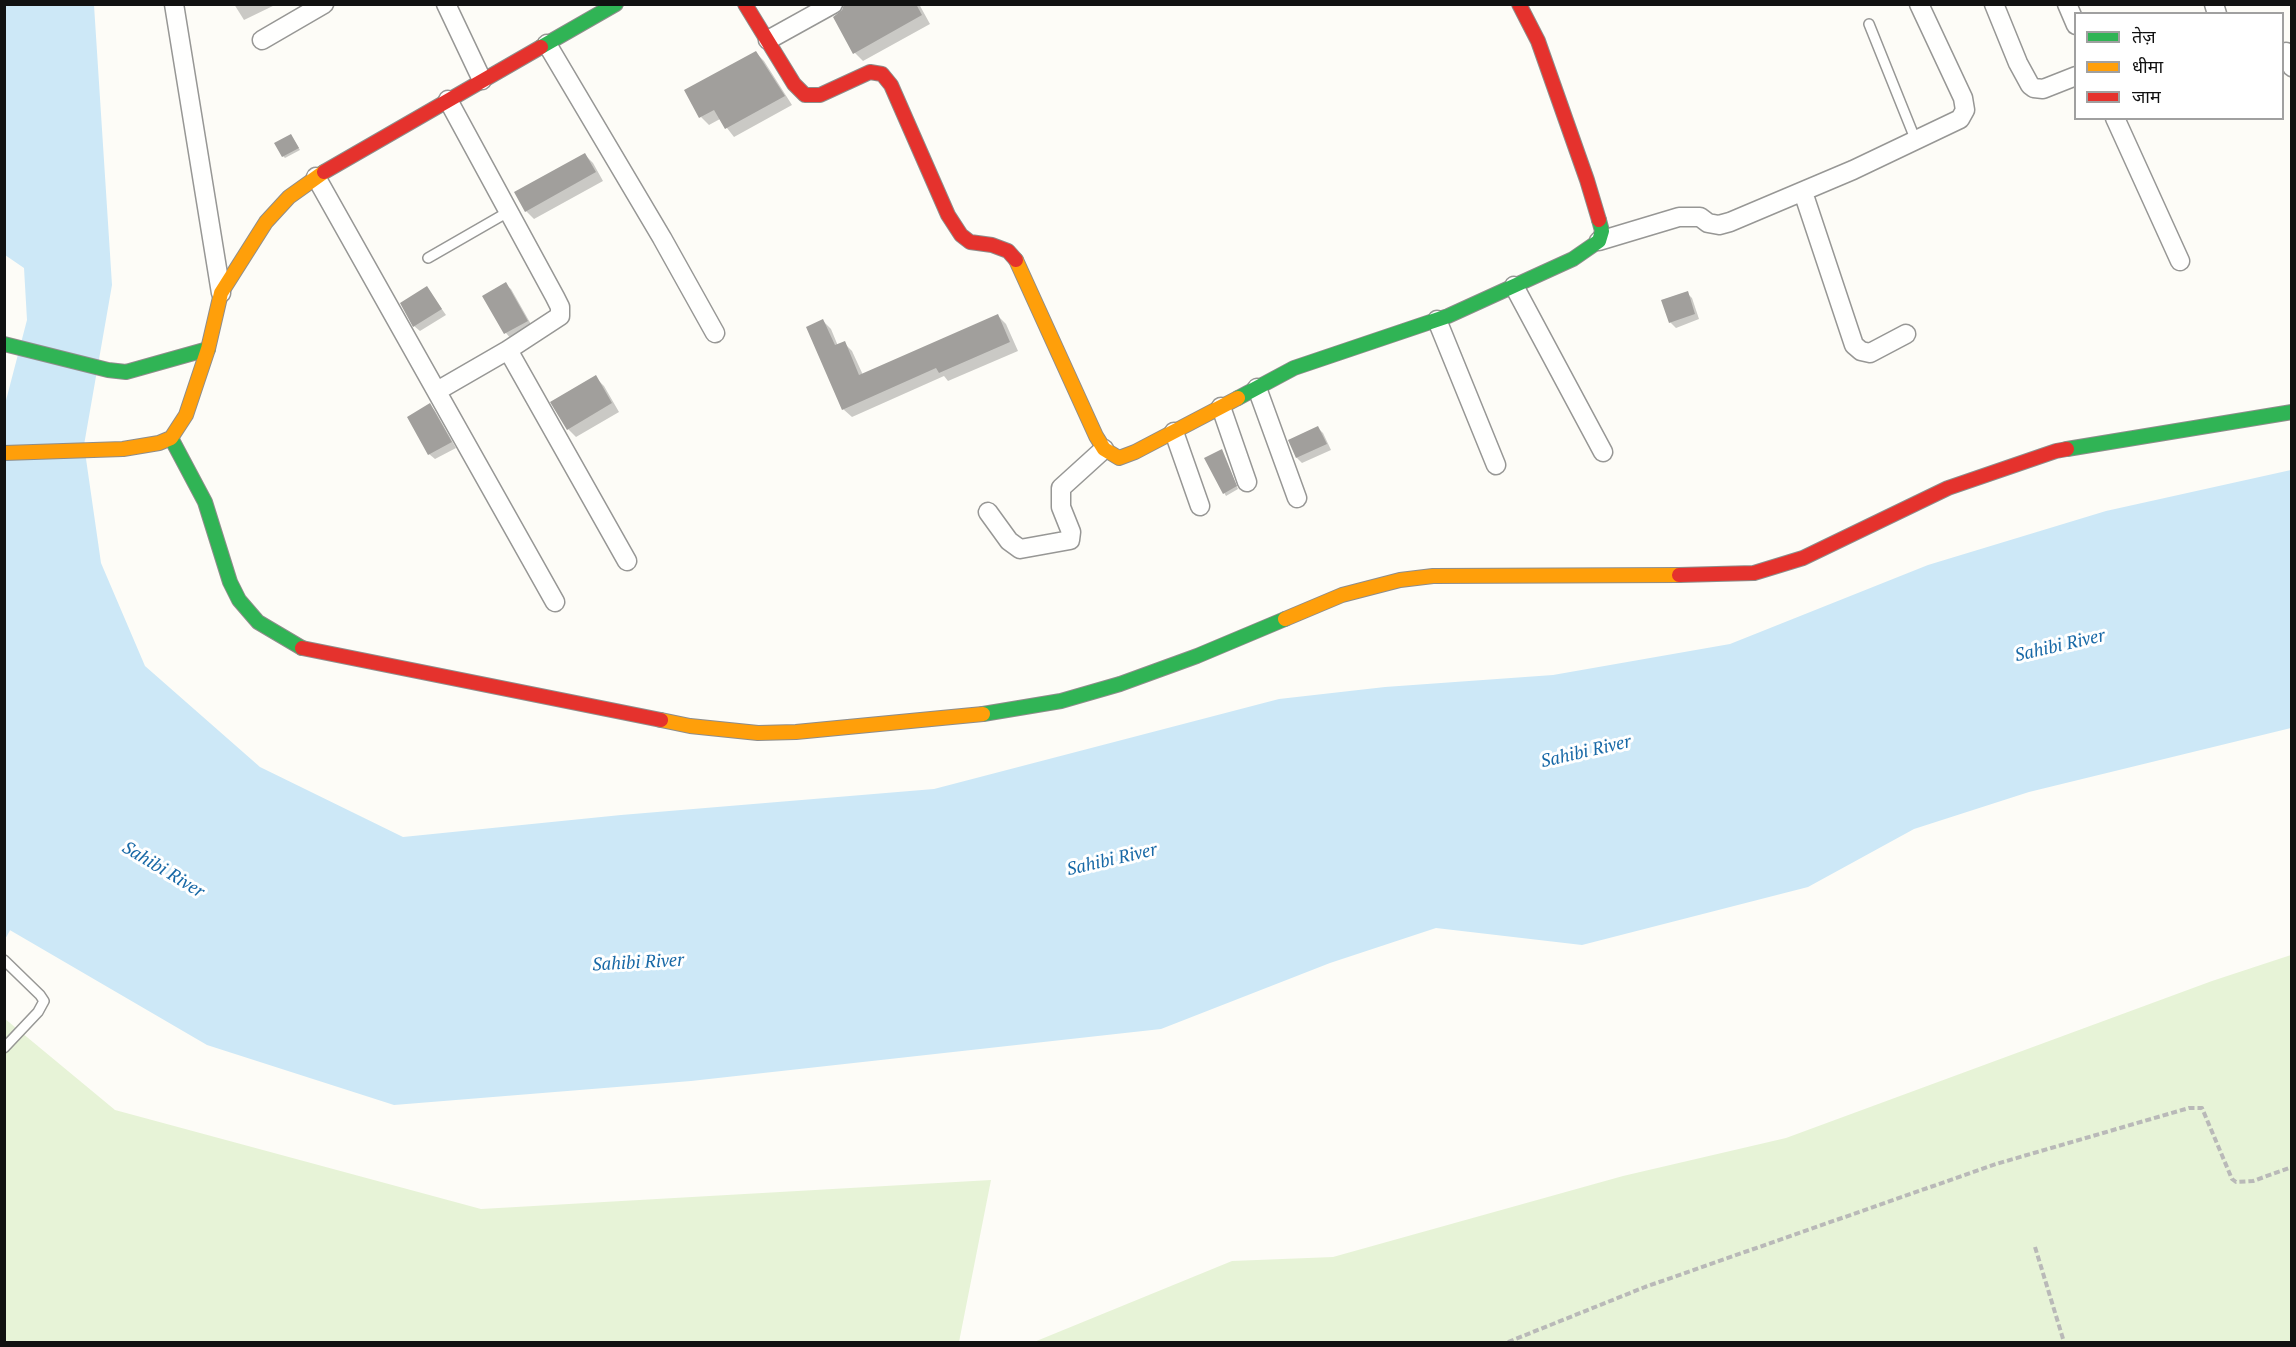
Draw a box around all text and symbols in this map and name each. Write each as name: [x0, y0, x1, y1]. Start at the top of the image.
legend: [2074, 12, 2284, 120]
text: तेज़: [2132, 24, 2156, 48]
text: धीमा: [2132, 54, 2163, 78]
text: जाम: [2132, 84, 2161, 108]
water label: Sahibi River: [2013, 625, 2107, 667]
water label: Sahibi River: [1539, 731, 1633, 773]
water label: Sahibi River: [118, 837, 208, 903]
water label: Sahibi River: [1065, 839, 1159, 881]
water label: Sahibi River: [592, 950, 684, 976]

